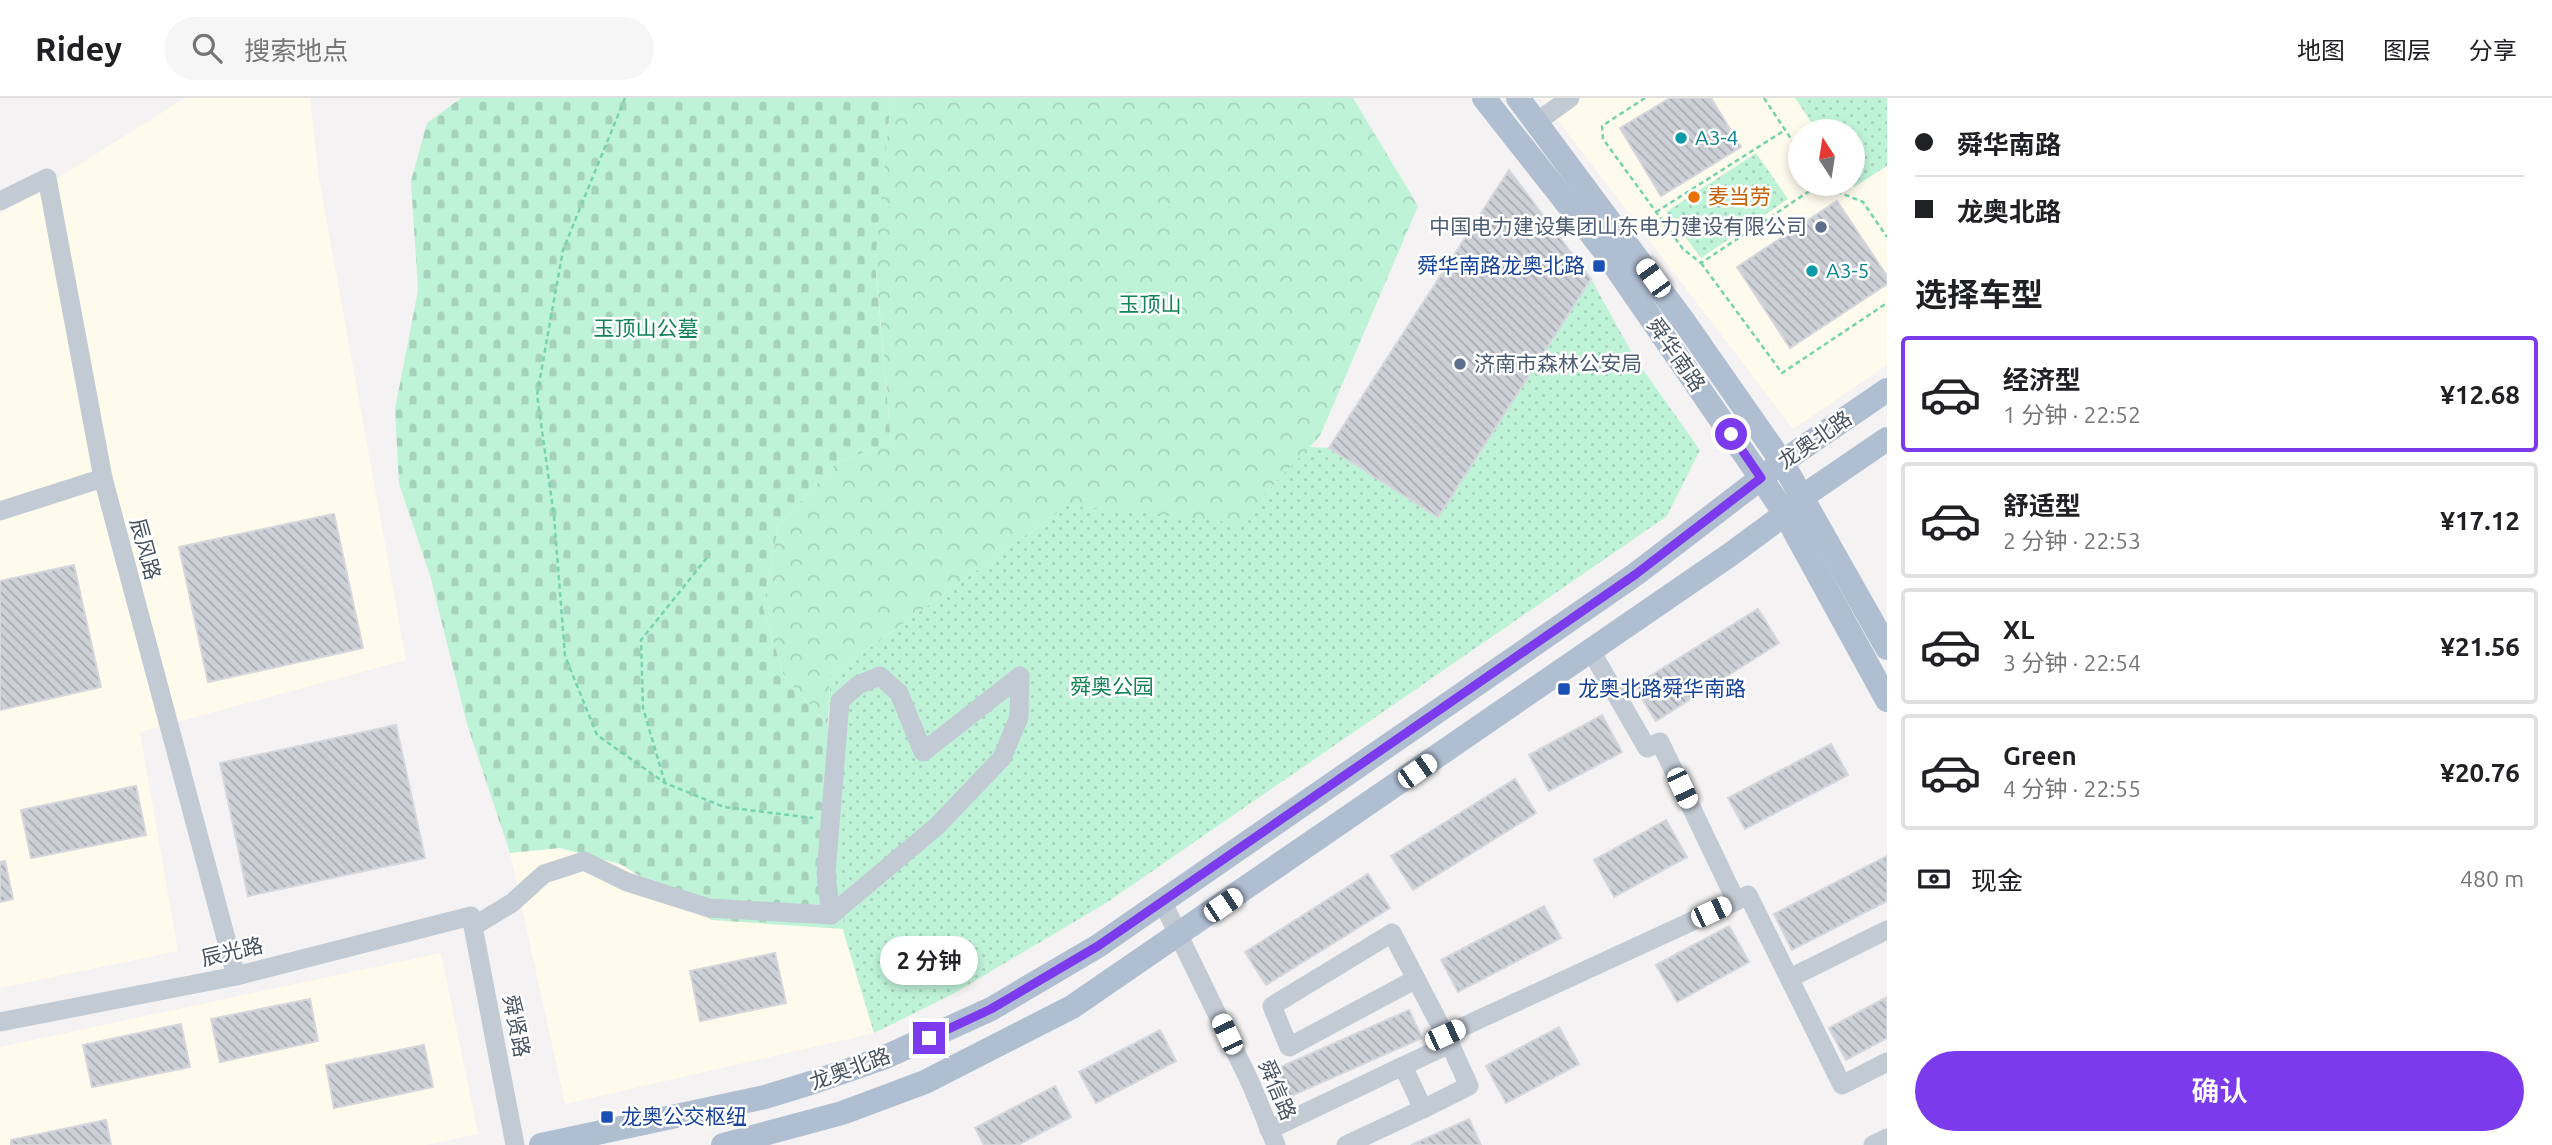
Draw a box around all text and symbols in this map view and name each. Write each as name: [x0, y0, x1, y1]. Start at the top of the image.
search box: [164, 17, 654, 80]
icon: search: [188, 29, 226, 67]
text: Ridey: [35, 30, 122, 67]
text: 搜索地点: [244, 36, 348, 65]
text: 地图: [2297, 37, 2345, 64]
text: 图层: [2383, 37, 2431, 64]
text: 分享: [2469, 37, 2517, 64]
north arrow: [1788, 119, 1866, 196]
map controls: [1788, 119, 1865, 196]
place label: A3-4: [1695, 125, 1738, 149]
marker: A3-4: [1673, 130, 1689, 146]
text: 舜华南路: [1957, 130, 2061, 159]
place label: 麦当劳: [1708, 184, 1771, 208]
marker: 麦当劳: [1686, 189, 1702, 205]
text: 龙奥北路: [1957, 197, 2061, 226]
place label: 中国电力建设集团山东电力建设有限公司: [1429, 214, 1807, 238]
marker: 中国电力建设集团山东电力建设有限公司: [1813, 219, 1829, 235]
place label: 舜华南路龙奥北路: [1417, 253, 1585, 277]
car: [1633, 255, 1674, 301]
marker: 舜华南路龙奥北路: [1591, 258, 1607, 274]
place label: A3-5: [1826, 258, 1869, 282]
marker: A3-5: [1804, 263, 1820, 279]
text: 选择车型: [1915, 276, 2043, 312]
park label: 玉顶山: [1119, 292, 1182, 316]
street label: 舜华南路: [1643, 313, 1711, 396]
park label: 玉顶山公墓: [594, 316, 699, 340]
place label: 济南市森林公安局: [1474, 351, 1642, 375]
marker: 济南市森林公安局: [1452, 356, 1468, 372]
icon: car: [1919, 363, 1982, 426]
text: 经济型: [2003, 365, 2081, 394]
text: ¥12.68: [2440, 380, 2520, 409]
text: 1 分钟 · 22:52: [2003, 402, 2141, 427]
street label: 龙奥北路: [1773, 405, 1856, 473]
route start: [1715, 418, 1747, 450]
icon: car: [1919, 489, 1982, 552]
text: 舒适型: [2003, 491, 2081, 520]
text: ¥17.12: [2440, 506, 2520, 535]
street label: 辰风路: [126, 515, 166, 582]
text: 2 分钟 · 22:53: [2003, 528, 2141, 553]
icon: car: [1919, 615, 1982, 678]
text: XL: [2003, 615, 2034, 644]
text: ¥21.56: [2440, 632, 2520, 661]
text: 3 分钟 · 22:54: [2003, 650, 2141, 675]
park label: 舜奥公园: [1070, 674, 1154, 698]
place label: 龙奥北路舜华南路: [1578, 676, 1746, 700]
marker: 龙奥北路舜华南路: [1556, 681, 1572, 697]
icon: car: [1919, 741, 1982, 804]
text: Green: [2003, 741, 2077, 770]
car: [1394, 750, 1441, 792]
text: ¥20.76: [2440, 758, 2520, 787]
car: [1664, 765, 1701, 811]
text: 4 分钟 · 22:55: [2003, 776, 2141, 801]
icon: cash: [1915, 860, 1953, 898]
text: 现金: [1971, 866, 2023, 895]
text: 480 m: [2460, 866, 2524, 891]
car: [1200, 885, 1247, 925]
car: [1688, 894, 1735, 930]
street label: 辰光路: [198, 932, 265, 970]
callout: 2 分钟: [880, 936, 978, 986]
text: 2 分钟: [897, 948, 961, 973]
street label: 舜贤路: [499, 993, 535, 1059]
car: [1209, 1011, 1246, 1057]
car: [1422, 1017, 1469, 1053]
route end: [913, 1022, 945, 1054]
street label: 龙奥北路: [806, 1042, 893, 1094]
button: 确认: [1915, 1051, 2524, 1131]
street label: 舜信路: [1255, 1056, 1301, 1123]
place label: 龙奥公交枢纽: [621, 1104, 747, 1128]
marker: 龙奥公交枢纽: [599, 1109, 615, 1125]

